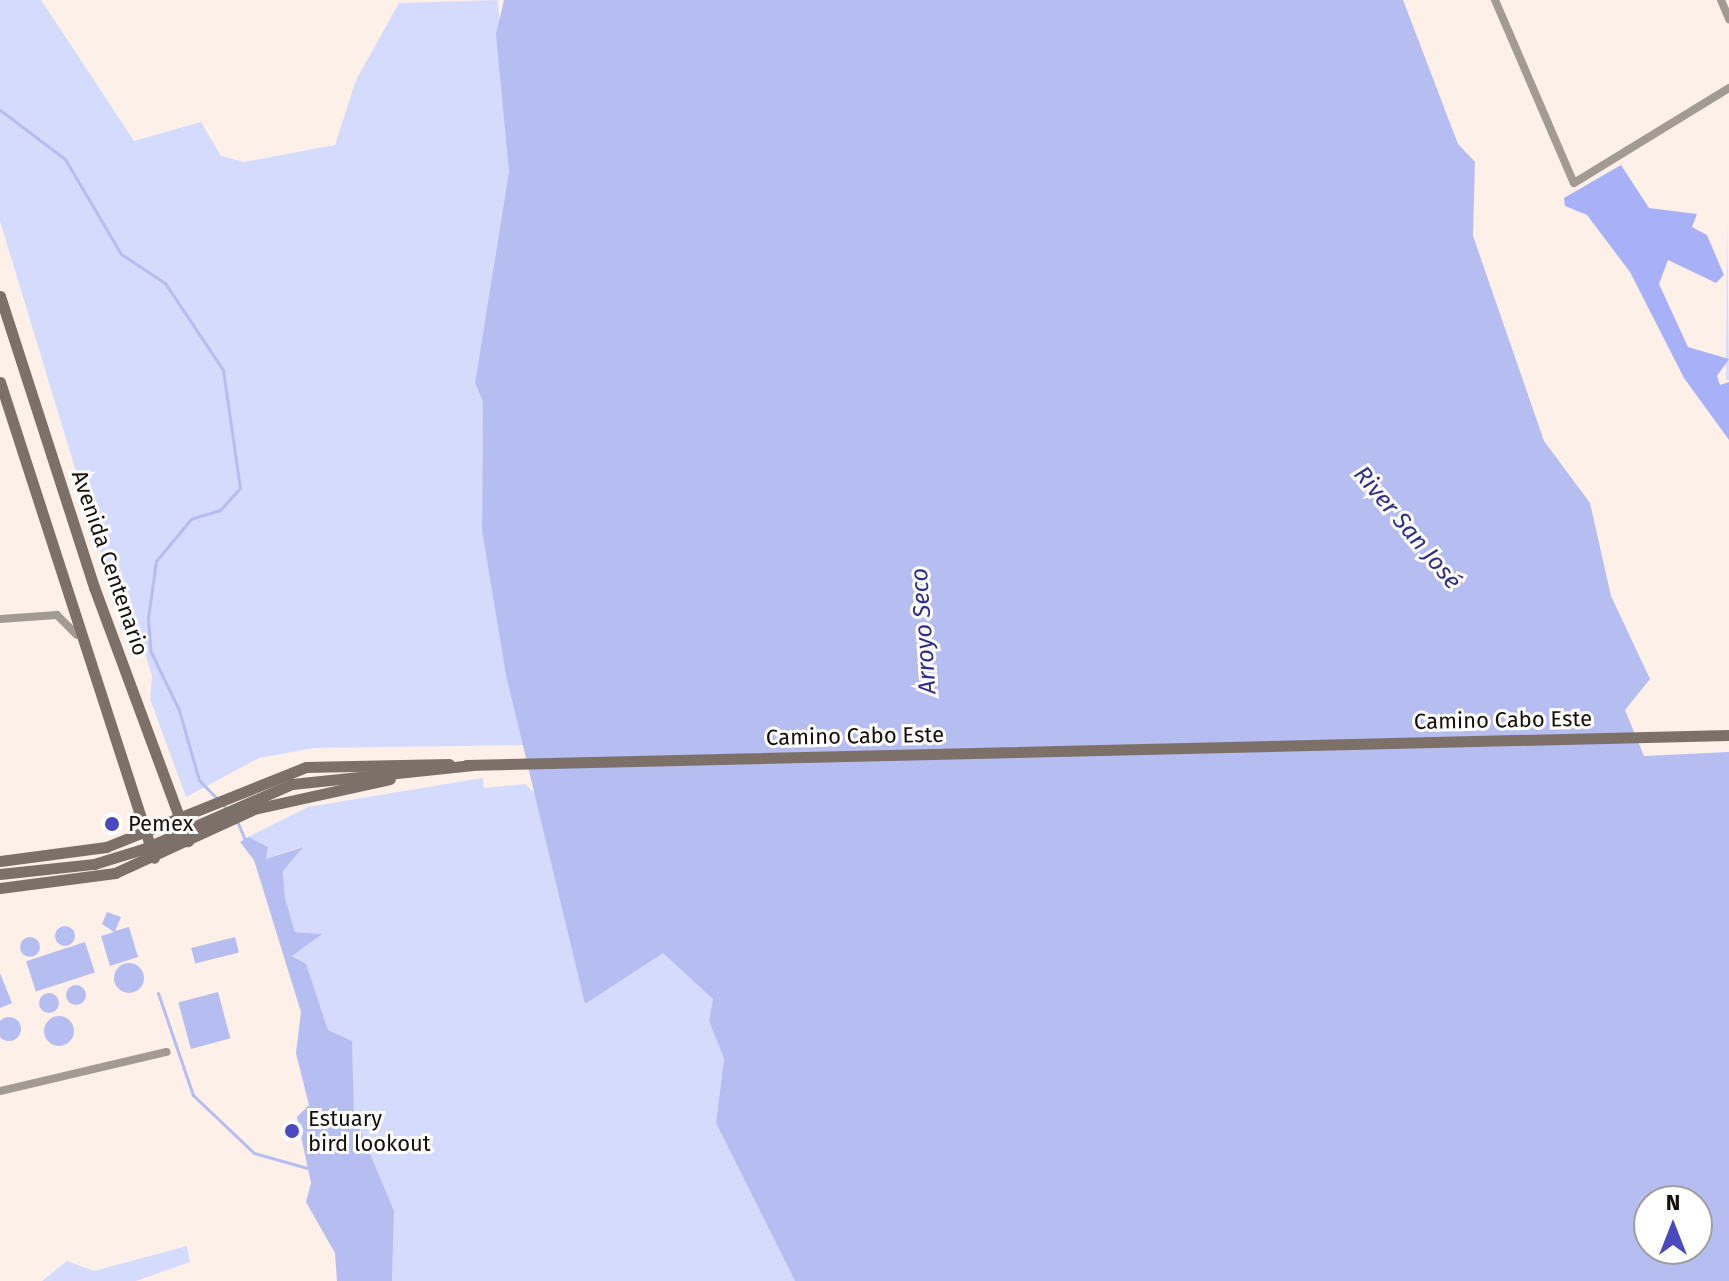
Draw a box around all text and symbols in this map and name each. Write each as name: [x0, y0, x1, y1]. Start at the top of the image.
water label: River San José: [1347, 461, 1467, 595]
street label: Avenida Centenario: [66, 467, 154, 659]
water label: Arroyo Seco: [905, 567, 943, 695]
street label: Camino Cabo Este: [1414, 705, 1592, 735]
street label: Camino Cabo Este: [766, 721, 944, 751]
place label: Pemex: [128, 811, 193, 837]
marker: Pemex: [103, 815, 121, 833]
place label: Estuary bird lookout: [308, 1105, 431, 1156]
marker: Estuary bird lookout: [283, 1122, 301, 1140]
north arrow: [1633, 1185, 1713, 1265]
text: N: [1666, 1189, 1680, 1216]

